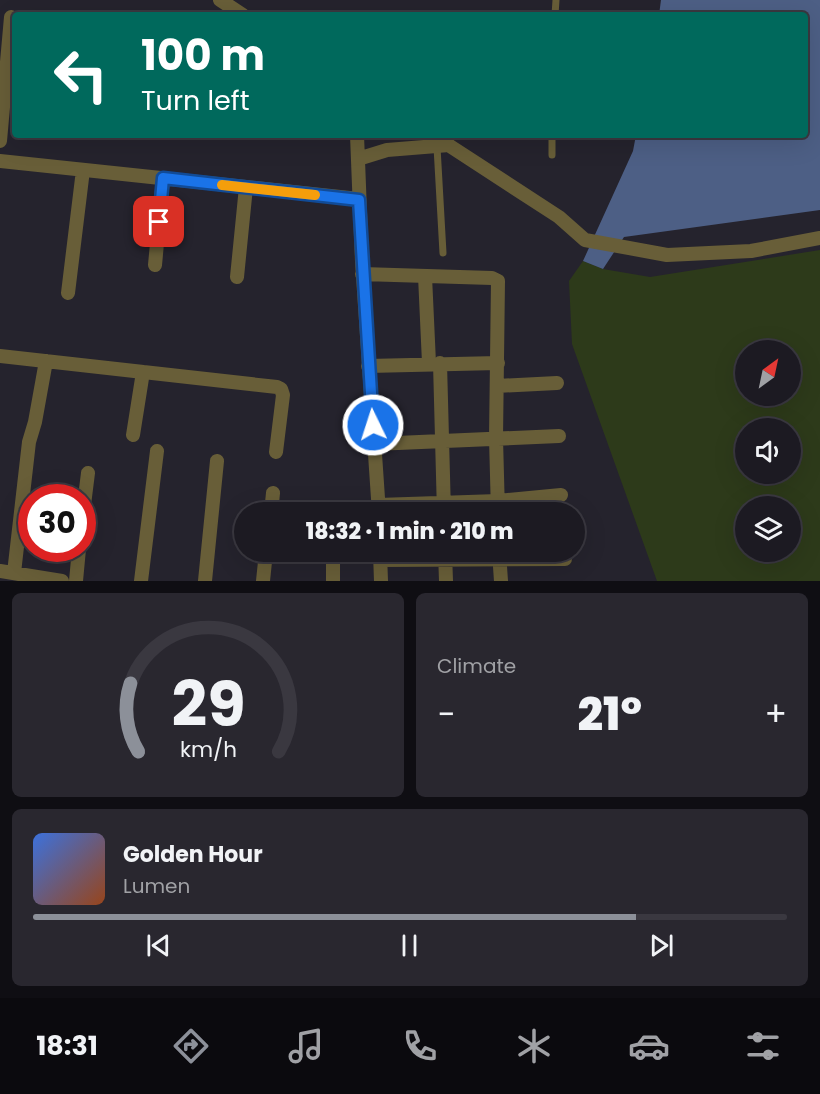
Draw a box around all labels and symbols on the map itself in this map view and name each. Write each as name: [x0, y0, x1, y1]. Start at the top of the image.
pin: [133, 196, 184, 247]
north arrow: [735, 340, 801, 406]
position arrow: [341, 393, 405, 457]
speed limit sign: 30: [18, 484, 96, 562]

